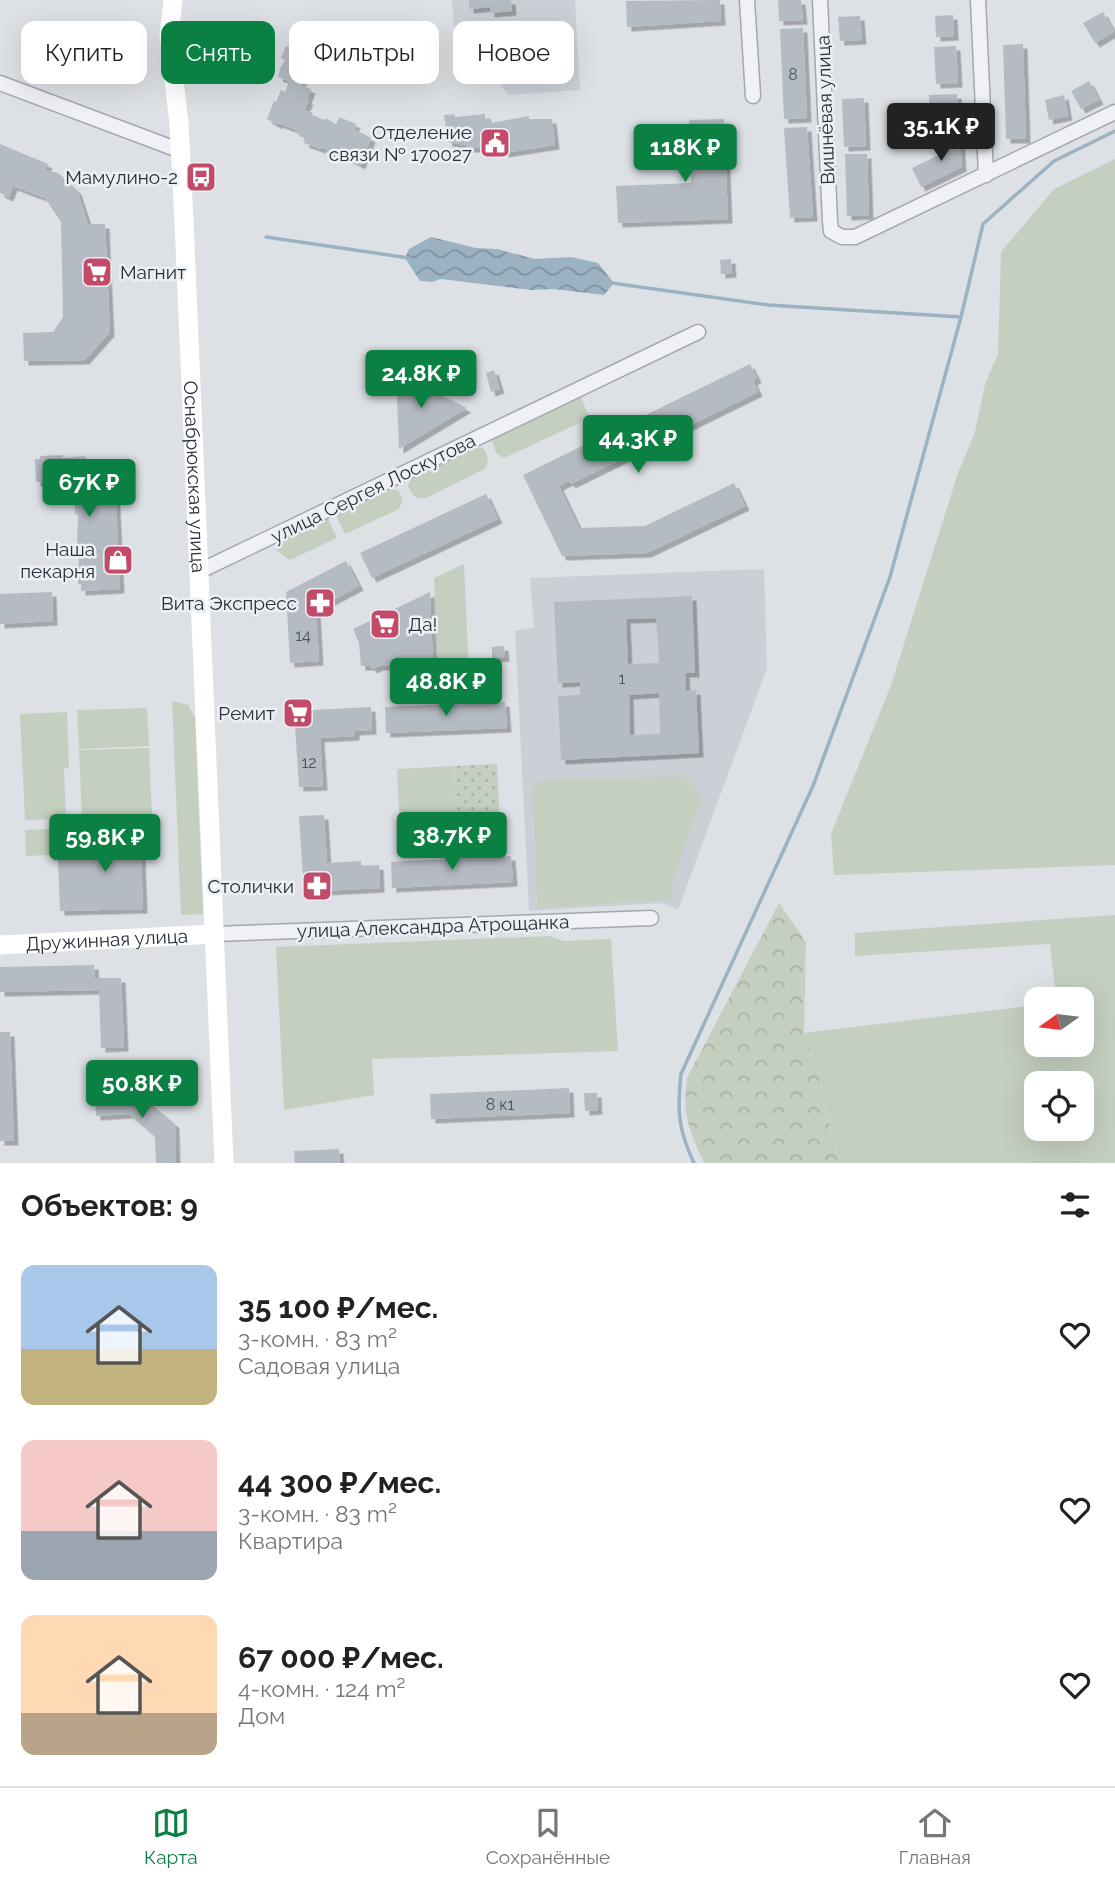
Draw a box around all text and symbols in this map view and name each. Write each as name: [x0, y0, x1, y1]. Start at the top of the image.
chip: Купить: [21, 21, 147, 84]
chip: Снять: [161, 21, 275, 84]
chip: Фильтры: [289, 21, 439, 84]
chip: Новое: [453, 21, 574, 84]
street label: Вишнёвая улица: [811, 35, 839, 185]
house number: 8: [788, 65, 798, 84]
pin: 35.1K ₽: [876, 104, 1006, 163]
text: 35.1K ₽: [903, 112, 979, 139]
place label: Отделение связи № 170027: [329, 121, 472, 165]
pin: 118K ₽: [628, 124, 742, 184]
public building icon: Отделение связи № 170027: [478, 126, 512, 160]
text: 118K ₽: [650, 133, 720, 160]
bus stop icon: Мамулино-2: [184, 160, 218, 194]
place label: Мамулино-2: [65, 166, 178, 188]
supermarket icon: Магнит: [80, 255, 114, 289]
place label: Магнит: [120, 261, 186, 283]
pin: 24.8K ₽: [356, 350, 486, 410]
text: 24.8K ₽: [381, 359, 461, 386]
street label: Оснабрюкская улица: [180, 380, 210, 573]
pin: 44.3K ₽: [573, 416, 703, 475]
text: 44.3K ₽: [599, 424, 677, 451]
street label: улица Сергея Лоскутова: [267, 429, 479, 547]
pin: 67K ₽: [40, 460, 138, 519]
text: 67K ₽: [59, 468, 119, 495]
place label: Наша пекарня: [20, 538, 95, 582]
shop icon: Наша пекарня: [101, 543, 135, 577]
pharmacy icon: Вита Экспресс: [303, 586, 337, 620]
place label: Вита Экспресс: [161, 592, 297, 614]
supermarket icon: Да!: [368, 607, 402, 641]
place label: Да!: [408, 613, 437, 635]
house number: 14: [295, 626, 311, 645]
pin: 48.8K ₽: [381, 658, 511, 718]
text: 48.8K ₽: [406, 667, 486, 694]
house number: 1: [619, 669, 626, 688]
supermarket icon: Ремит: [281, 696, 315, 730]
place label: Ремит: [218, 702, 275, 724]
house number: 12: [301, 753, 317, 772]
pin: 38.7K ₽: [387, 812, 517, 872]
pin: 59.8K ₽: [40, 814, 170, 874]
text: 38.7K ₽: [413, 821, 491, 848]
text: 59.8K ₽: [65, 823, 145, 850]
pharmacy icon: Столички: [300, 869, 334, 903]
place label: Столички: [208, 875, 294, 897]
street label: улица Александра Атрощанка: [296, 910, 570, 942]
street label: Дружинная улица: [25, 924, 189, 955]
north arrow: [1024, 987, 1094, 1057]
map controls: [1024, 987, 1094, 1141]
pin: 50.8K ₽: [77, 1060, 207, 1120]
text: 50.8K ₽: [102, 1069, 182, 1096]
button: locate: [1024, 1071, 1094, 1141]
house number: 8 к1: [486, 1095, 515, 1114]
icon: filters: [1056, 1186, 1094, 1224]
text: Объектов: 9: [21, 1188, 198, 1223]
text: 35 100 ₽/мес.: [238, 1290, 438, 1325]
icon: home: [77, 1293, 161, 1377]
icon: heart: [1056, 1316, 1094, 1354]
text: 3-комн. · 83 m²: [238, 1325, 397, 1352]
text: Садовая улица: [238, 1352, 400, 1379]
text: 44 300 ₽/мес.: [238, 1465, 441, 1500]
icon: home: [77, 1468, 161, 1552]
icon: heart: [1056, 1491, 1094, 1529]
text: 3-комн. · 83 m²: [238, 1500, 397, 1527]
text: Квартира: [238, 1527, 343, 1554]
text: 67 000 ₽/мес.: [238, 1640, 444, 1675]
icon: home: [77, 1643, 161, 1727]
icon: heart: [1056, 1666, 1094, 1704]
text: 4-комн. · 124 m²: [238, 1675, 406, 1702]
text: Дом: [238, 1702, 285, 1729]
tab: Карта: [144, 1804, 198, 1868]
tab: Сохранённые: [486, 1804, 610, 1868]
tab: Главная: [898, 1804, 971, 1868]

